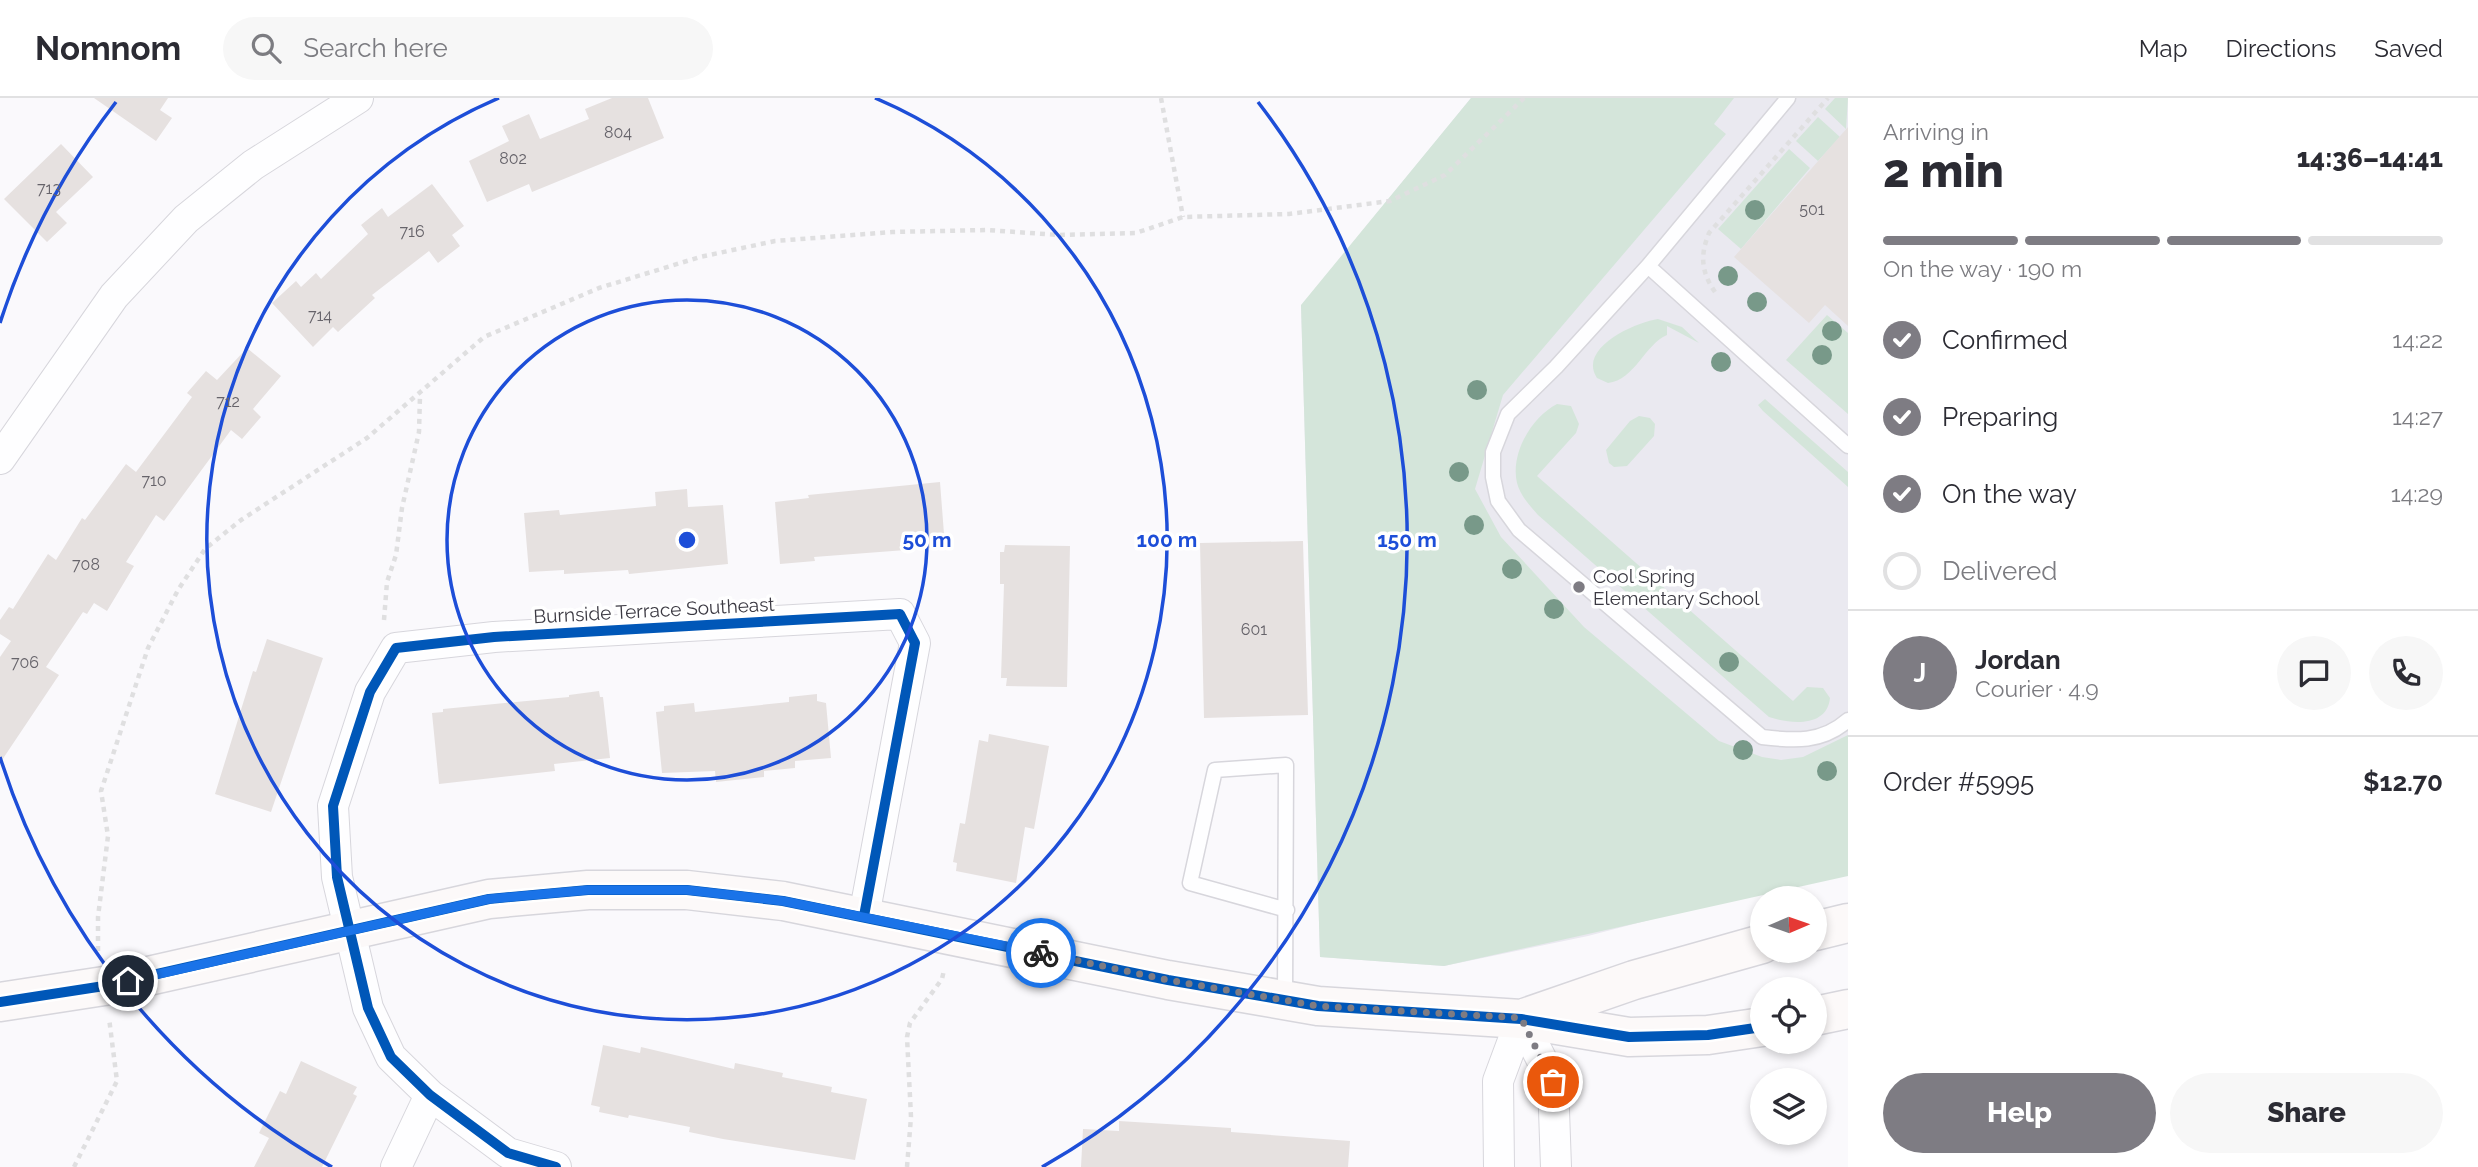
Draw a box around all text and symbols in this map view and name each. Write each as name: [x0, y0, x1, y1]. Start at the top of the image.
search box: [223, 17, 713, 80]
text: Nomnom: [35, 29, 181, 68]
icon: search: [247, 29, 285, 67]
text: Search here: [303, 33, 448, 63]
text: Map: [2139, 34, 2188, 63]
text: Directions: [2226, 34, 2336, 63]
text: Saved: [2374, 34, 2443, 63]
text: Arriving in: [1883, 118, 1989, 145]
house number: 804: [604, 123, 632, 142]
text: 14:36–14:41: [2297, 143, 2443, 173]
text: 2 min: [1883, 144, 2004, 198]
house number: 802: [499, 149, 527, 168]
house number: 713: [37, 179, 61, 198]
house number: 501: [1799, 200, 1825, 219]
house number: 716: [399, 222, 425, 241]
text: On the way · 190 m: [1883, 255, 2082, 282]
house number: 714: [308, 306, 332, 325]
icon: check: [1883, 321, 1921, 359]
text: Confirmed: [1942, 325, 2068, 355]
text: 14:22: [2392, 326, 2443, 353]
house number: 712: [216, 392, 240, 411]
icon: check: [1883, 398, 1921, 436]
text: Preparing: [1942, 402, 2058, 432]
text: 14:27: [2392, 403, 2443, 430]
house number: 710: [141, 471, 167, 490]
icon: check: [1883, 475, 1921, 513]
text: On the way: [1942, 479, 2077, 509]
text: 14:29: [2391, 480, 2443, 507]
text: 50 m: [902, 527, 952, 552]
text: 100 m: [1137, 527, 1197, 552]
text: 150 m: [1377, 527, 1437, 552]
centre of rings: [675, 528, 699, 552]
house number: 708: [72, 555, 100, 574]
text: Delivered: [1942, 556, 2057, 586]
place label: Cool Spring Elementary School: [1593, 565, 1760, 609]
marker: Cool Spring Elementary School: [1571, 579, 1587, 595]
street label: Burnside Terrace Southeast: [533, 593, 776, 627]
house number: 601: [1241, 620, 1267, 639]
button: chat: [2277, 636, 2351, 710]
button: phone: [2369, 636, 2443, 710]
text: Jordan: [1975, 645, 2061, 675]
house number: 706: [11, 653, 39, 672]
text: J: [1914, 658, 1926, 688]
text: Courier · 4.9: [1975, 675, 2099, 702]
text: Order #5995: [1883, 767, 2034, 797]
text: $12.70: [2363, 767, 2443, 797]
north arrow: [1750, 886, 1827, 962]
map controls: [1750, 886, 1827, 1145]
courier: [1006, 918, 1076, 988]
icon: bike: [1022, 934, 1060, 972]
pin: [98, 951, 158, 1011]
icon: home: [109, 962, 147, 1000]
button: locate: [1750, 977, 1827, 1054]
pin: [1523, 1052, 1583, 1112]
icon: bag: [1534, 1063, 1572, 1101]
button: layers: [1750, 1068, 1827, 1145]
button: Help: [1883, 1073, 2156, 1153]
button: Share: [2170, 1073, 2443, 1153]

